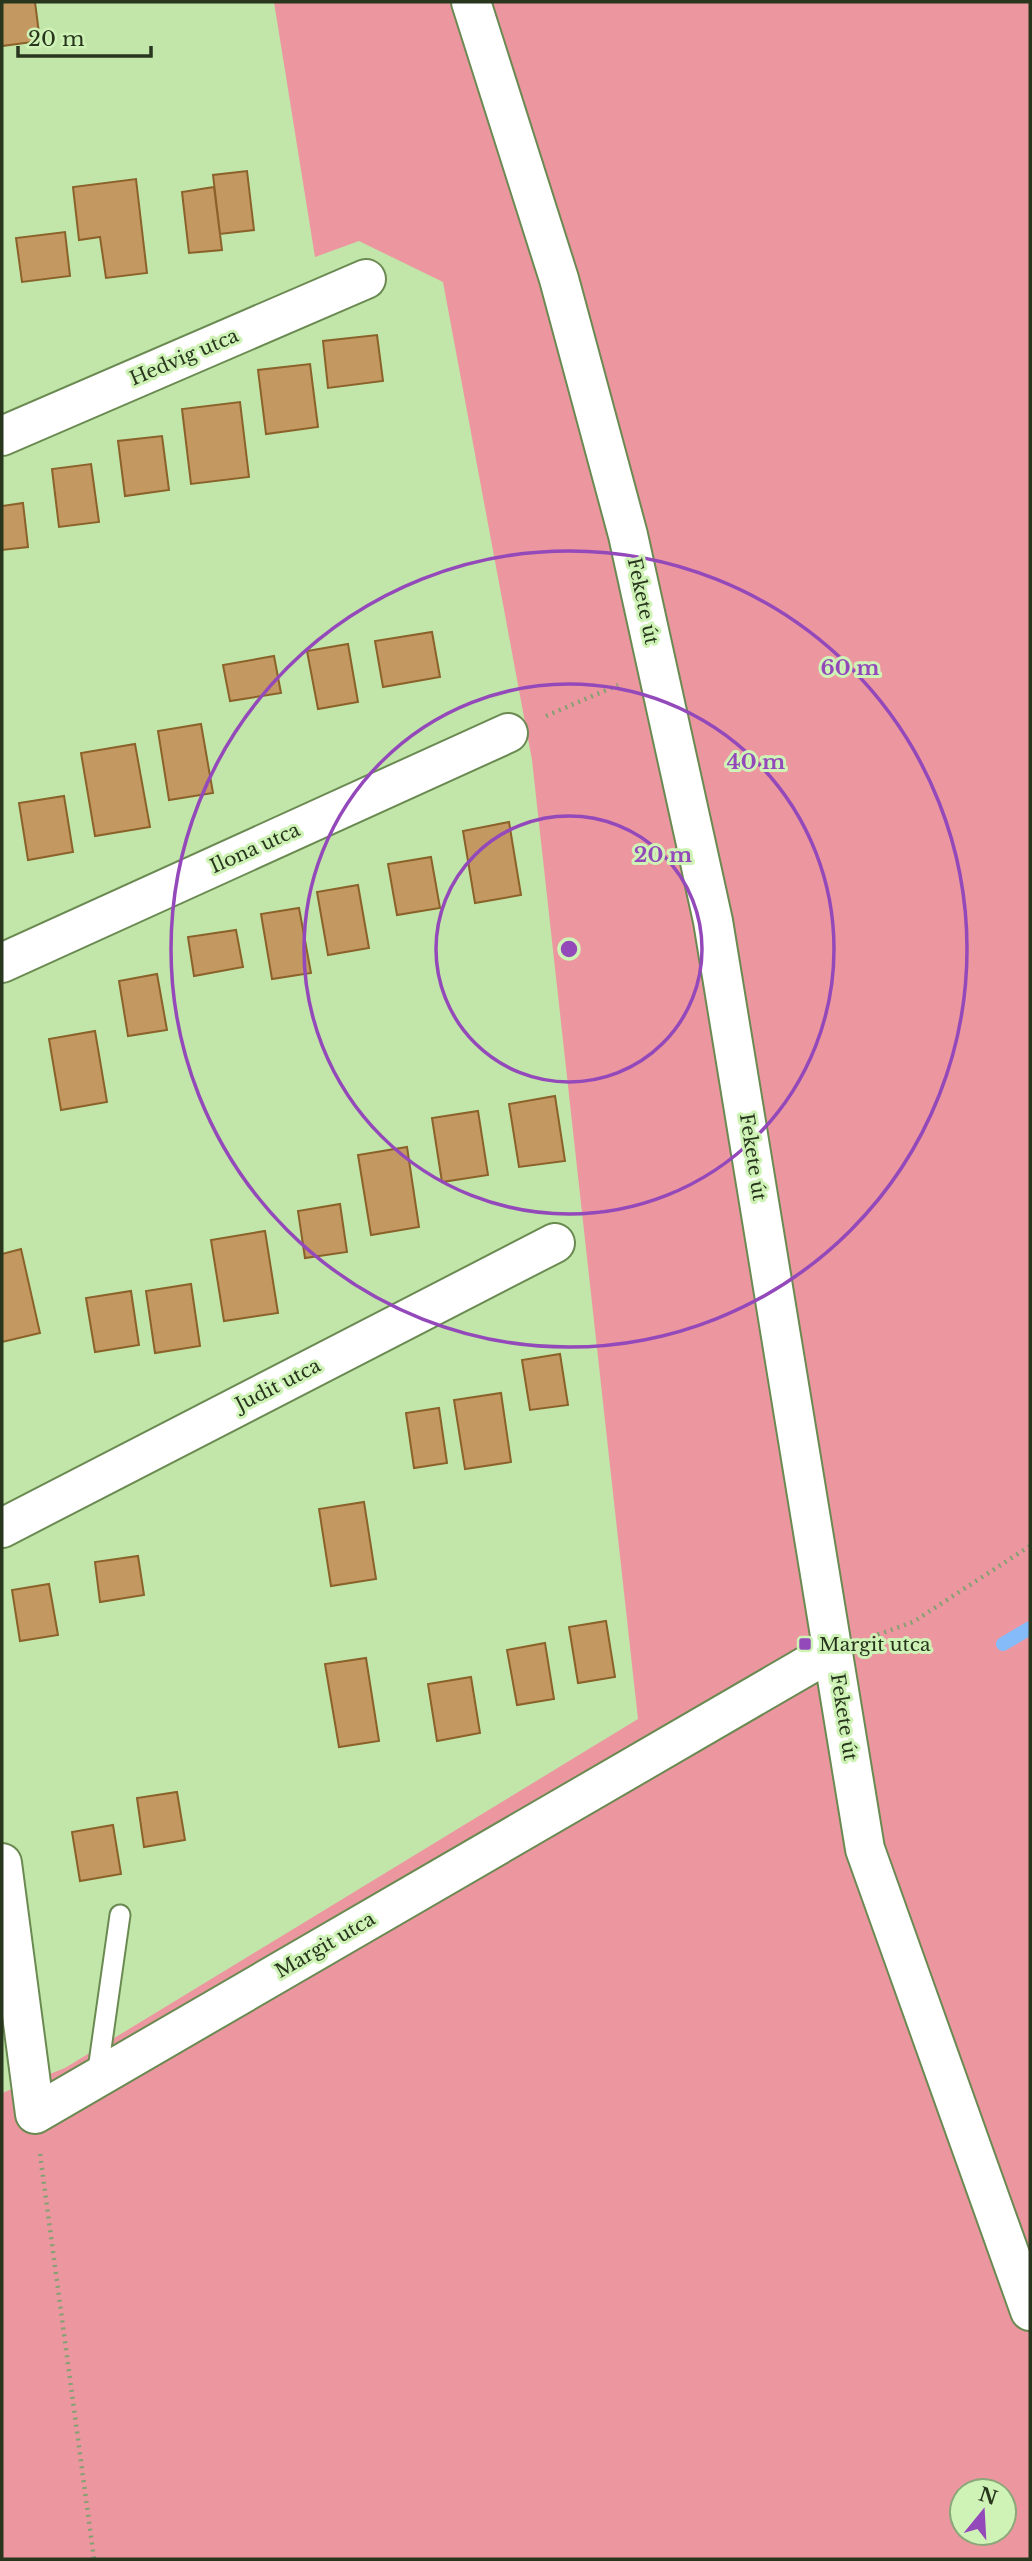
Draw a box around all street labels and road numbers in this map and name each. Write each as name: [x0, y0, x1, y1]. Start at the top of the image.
street label: Hedvig utca: [126, 324, 242, 390]
street label: Fekete út: [623, 555, 664, 647]
street label: Ilona utca: [206, 818, 304, 878]
street label: Fekete út: [735, 1112, 771, 1203]
street label: Judit utca: [229, 1354, 325, 1418]
street label: Fekete út: [826, 1672, 862, 1763]
street label: Margit utca: [271, 1907, 379, 1983]

